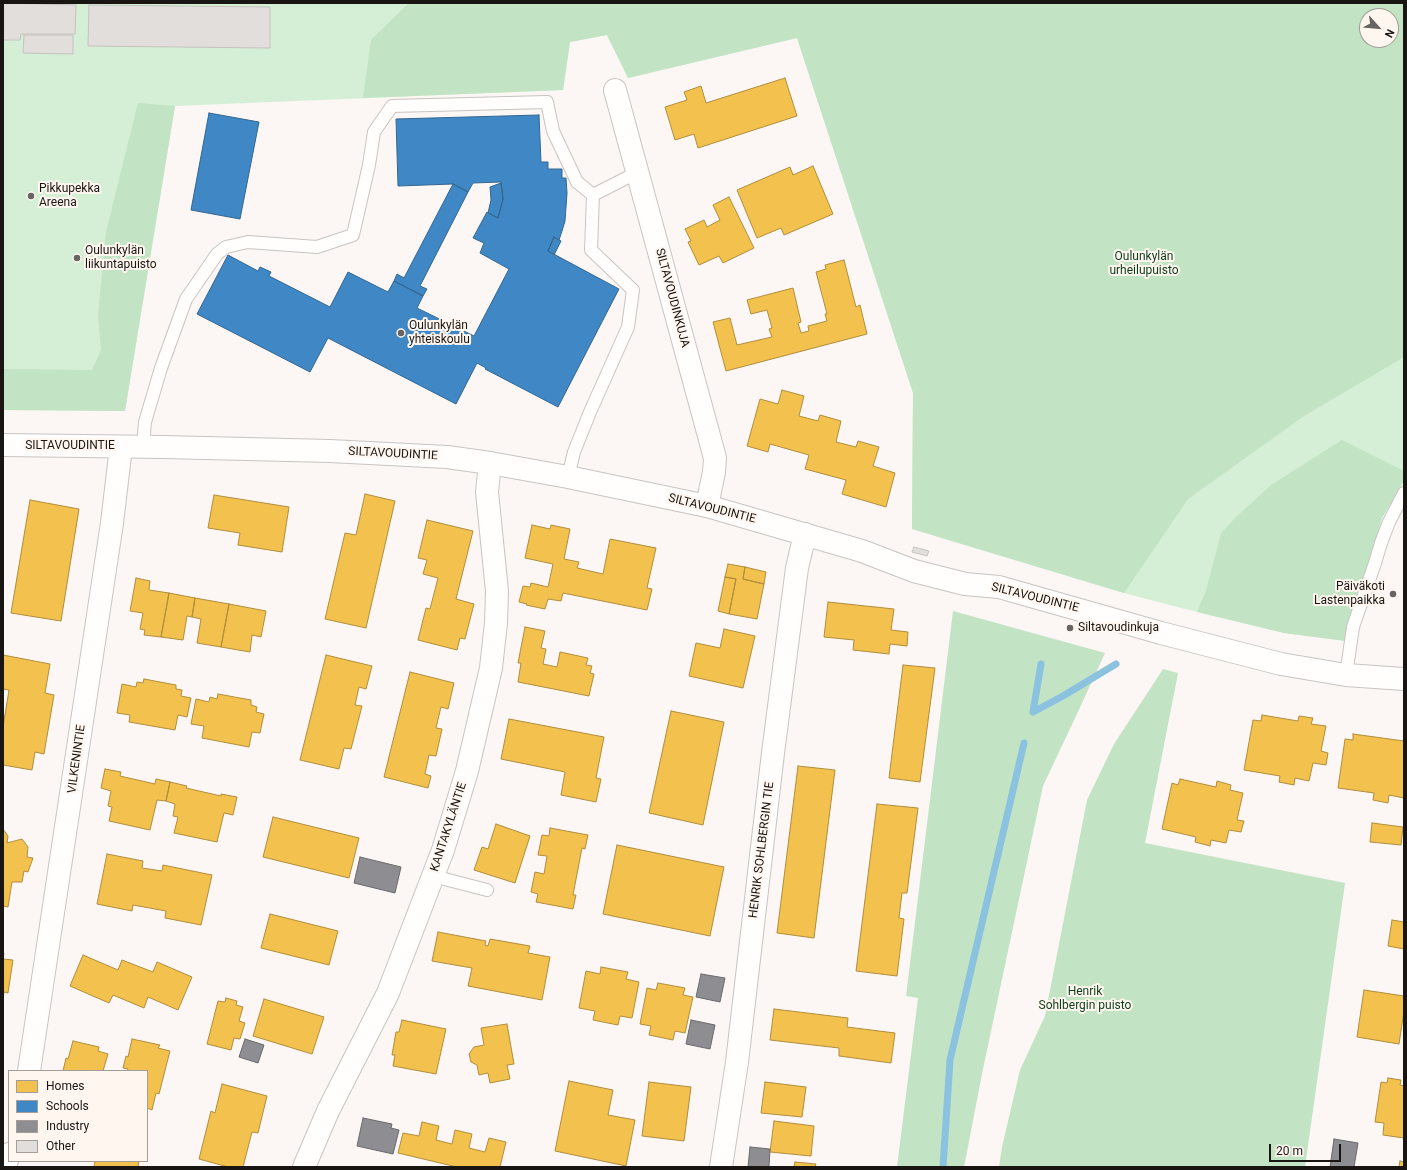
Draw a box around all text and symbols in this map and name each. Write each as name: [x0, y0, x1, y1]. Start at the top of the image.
north arrow: [1359, 8, 1399, 48]
text: N: [1382, 27, 1397, 40]
place label: Pikkupekka Areena: [39, 182, 100, 210]
marker: Pikkupekka Areena: [26, 191, 36, 201]
place label: Oulunkylän liikuntapuisto: [85, 244, 157, 272]
street label: SILTAVOUDINKUJA: [652, 247, 692, 349]
park label: Oulunkylän urheilupuisto: [1109, 250, 1179, 278]
marker: Oulunkylän liikuntapuisto: [72, 253, 82, 263]
place label: Oulunkylän yhteiskoulu: [409, 319, 470, 347]
marker: Oulunkylän yhteiskoulu: [396, 328, 406, 338]
street label: SILTAVOUDINTIE: [25, 439, 115, 453]
street label: SILTAVOUDINTIE: [348, 444, 438, 464]
street label: SILTAVOUDINTIE: [667, 491, 757, 527]
street label: SILTAVOUDINTIE: [990, 580, 1080, 616]
place label: Päiväkoti Lastenpaikka: [1314, 580, 1385, 608]
marker: Päiväkoti Lastenpaikka: [1388, 589, 1398, 599]
place label: Siltavoudinkuja: [1078, 621, 1159, 635]
marker: Siltavoudinkuja: [1065, 623, 1075, 633]
street label: VILKENINTIE: [65, 724, 89, 794]
street label: KANTAKYLÄNTIE: [428, 781, 470, 873]
street label: HENRIK SOHLBERGIN TIE: [746, 781, 778, 919]
park label: Henrik Sohlbergin puisto: [1039, 985, 1131, 1013]
legend: [8, 1070, 148, 1162]
text: Homes: [46, 1079, 84, 1093]
text: Schools: [46, 1099, 89, 1113]
text: Industry: [46, 1119, 89, 1133]
scale bar: [1271, 1136, 1343, 1162]
text: Other: [46, 1139, 75, 1153]
text: 20 m: [1276, 1144, 1303, 1158]

